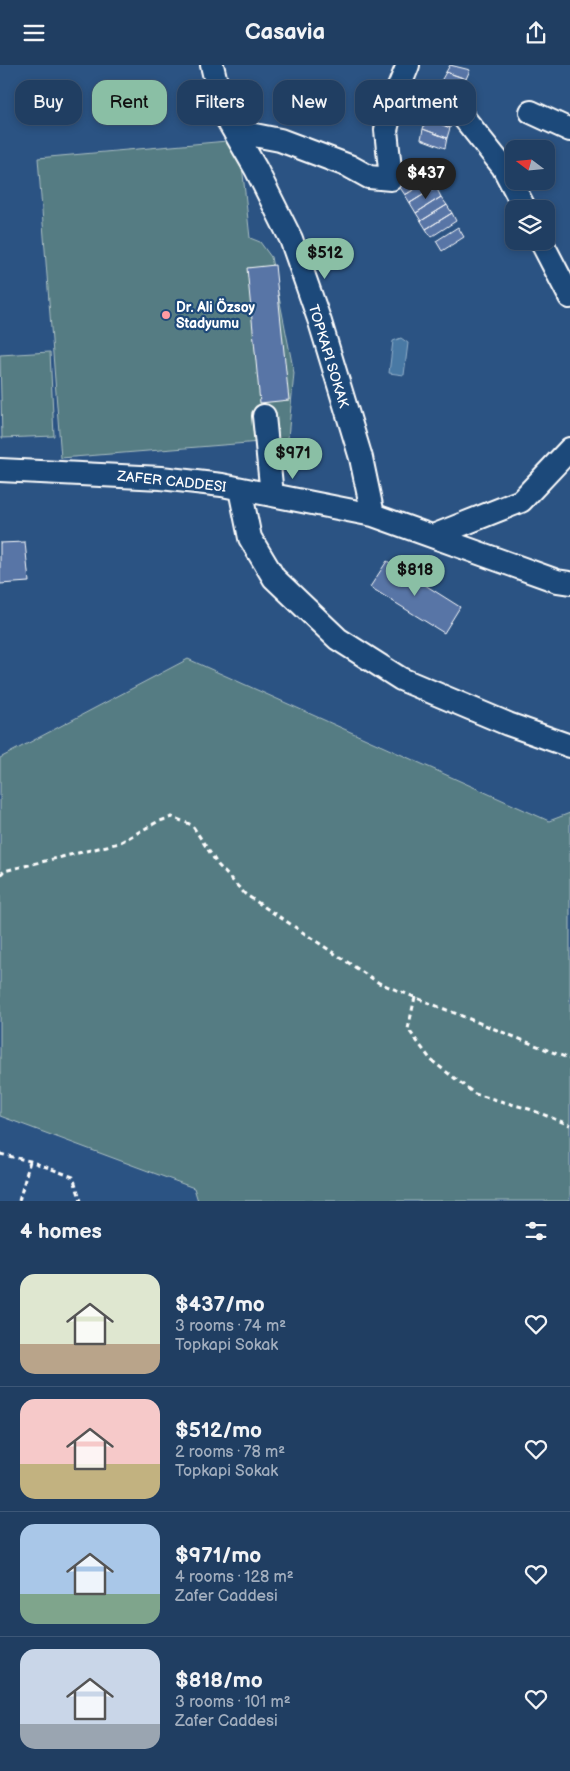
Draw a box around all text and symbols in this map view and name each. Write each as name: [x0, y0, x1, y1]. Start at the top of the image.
icon: menu: [20, 19, 48, 47]
text: Casavia: [245, 19, 325, 46]
icon: share: [522, 19, 550, 47]
chip: Buy: [15, 80, 82, 125]
chip: Rent: [92, 80, 167, 125]
chip: Filters: [177, 80, 263, 125]
chip: New: [273, 80, 345, 125]
chip: Apartment: [355, 80, 476, 125]
north arrow: [505, 140, 555, 190]
map controls: [505, 140, 555, 250]
pin: $437: [396, 157, 456, 200]
text: $437: [407, 164, 445, 183]
button: layers: [505, 200, 555, 250]
pin: $512: [295, 237, 355, 280]
text: $512: [307, 244, 343, 263]
place label: Dr. Ali Özsoy Stadyumu: [176, 298, 256, 332]
street label: TOPKAPI SOKAK: [305, 303, 353, 411]
marker: Dr. Ali Özsoy Stadyumu: [160, 309, 172, 321]
pin: $971: [263, 437, 323, 480]
text: $971: [275, 444, 311, 463]
street label: ZAFER CADDESI: [116, 467, 227, 496]
pin: $818: [385, 555, 445, 597]
text: $818: [397, 561, 433, 580]
icon: filters: [522, 1217, 550, 1245]
text: 4 homes: [20, 1219, 102, 1244]
text: $437/mo: [175, 1292, 265, 1317]
icon: home: [60, 1294, 120, 1354]
icon: heart: [522, 1310, 550, 1338]
text: 3 rooms · 74 m²: [175, 1317, 286, 1336]
text: Topkapi Sokak: [175, 1336, 278, 1355]
text: $512/mo: [175, 1418, 262, 1443]
icon: home: [60, 1419, 120, 1479]
icon: heart: [522, 1435, 550, 1463]
text: 2 rooms · 78 m²: [175, 1443, 285, 1462]
text: Topkapi Sokak: [175, 1462, 278, 1481]
text: $971/mo: [175, 1543, 261, 1568]
icon: home: [60, 1544, 120, 1604]
icon: heart: [522, 1560, 550, 1588]
text: 4 rooms · 128 m²: [175, 1568, 294, 1587]
text: Zafer Caddesi: [175, 1587, 278, 1606]
text: $818/mo: [175, 1668, 263, 1693]
icon: home: [60, 1669, 120, 1729]
icon: heart: [522, 1685, 550, 1713]
text: 3 rooms · 101 m²: [175, 1693, 291, 1712]
text: Zafer Caddesi: [175, 1712, 278, 1731]

